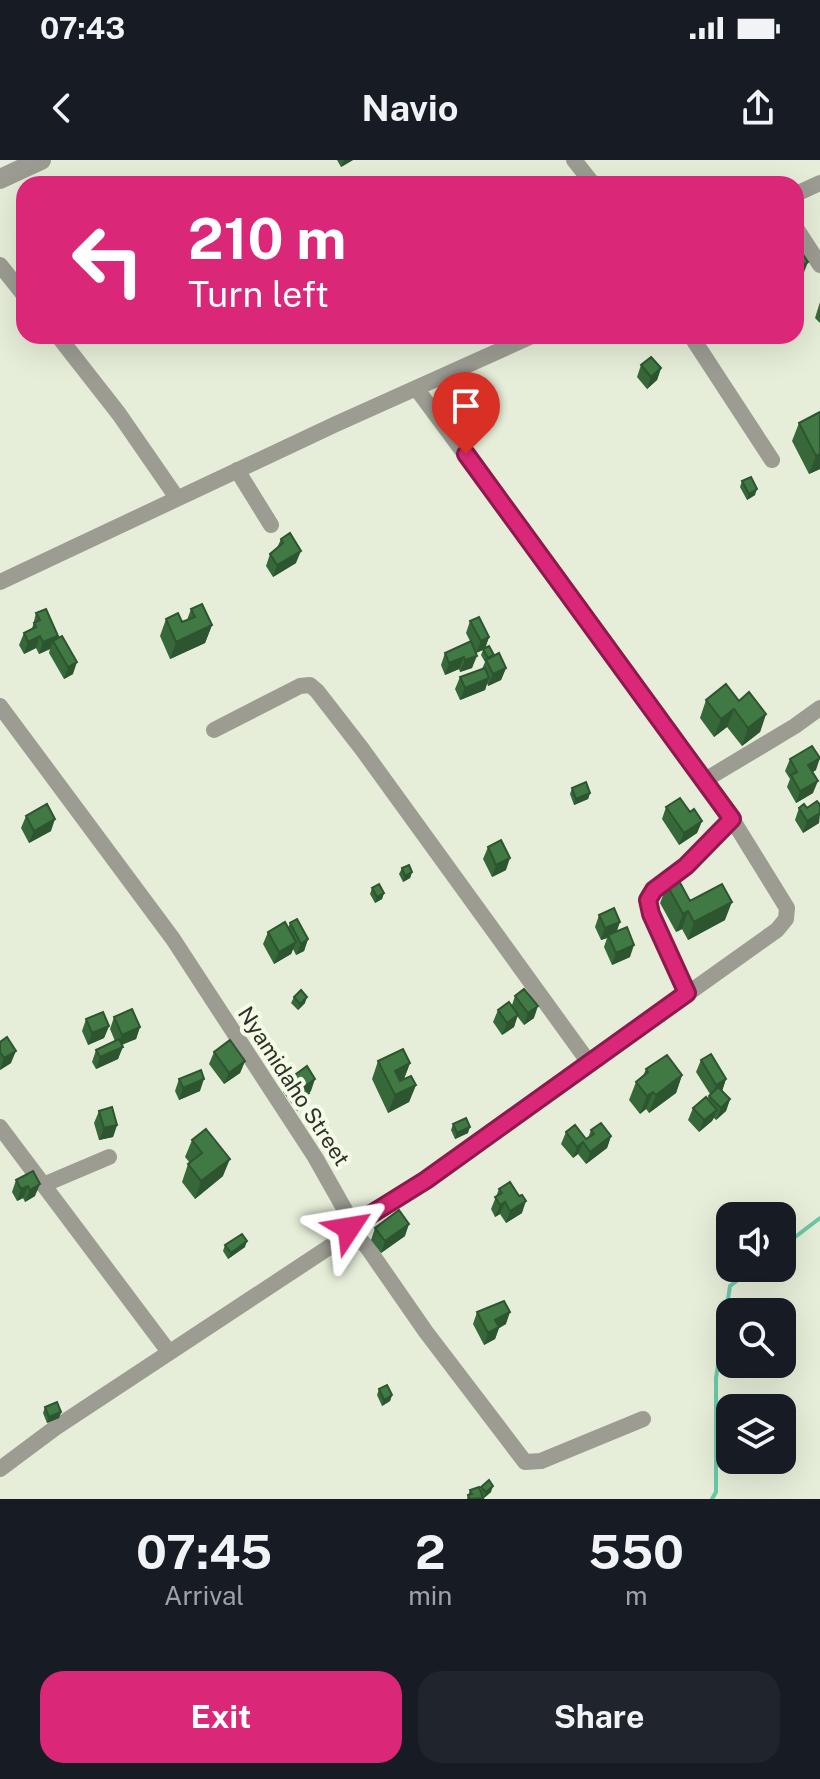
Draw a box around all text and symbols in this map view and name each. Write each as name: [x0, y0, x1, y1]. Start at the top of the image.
text: 07:43: [40, 10, 125, 46]
icon: back: [40, 86, 84, 130]
icon: share: [736, 86, 780, 130]
text: Navio: [362, 87, 458, 129]
text: 210 m: [188, 206, 346, 272]
icon: left: [56, 208, 160, 312]
text: Turn left: [188, 273, 329, 315]
pin: [432, 372, 500, 454]
icon: arrive: [444, 384, 488, 428]
street label: Nyamidaho Street: [233, 1001, 355, 1171]
position arrow: [307, 1186, 391, 1270]
map controls: [716, 1202, 796, 1474]
button: sound: [716, 1202, 796, 1282]
button: search: [716, 1298, 796, 1378]
button: layers: [716, 1394, 796, 1474]
text: 07:45: [136, 1523, 272, 1580]
text: 2: [415, 1523, 446, 1580]
text: 550: [588, 1523, 684, 1580]
text: Arrival: [164, 1580, 244, 1611]
text: min: [408, 1580, 452, 1611]
text: m: [625, 1580, 647, 1611]
button: Exit: [40, 1671, 402, 1763]
button: Share: [418, 1671, 780, 1763]

